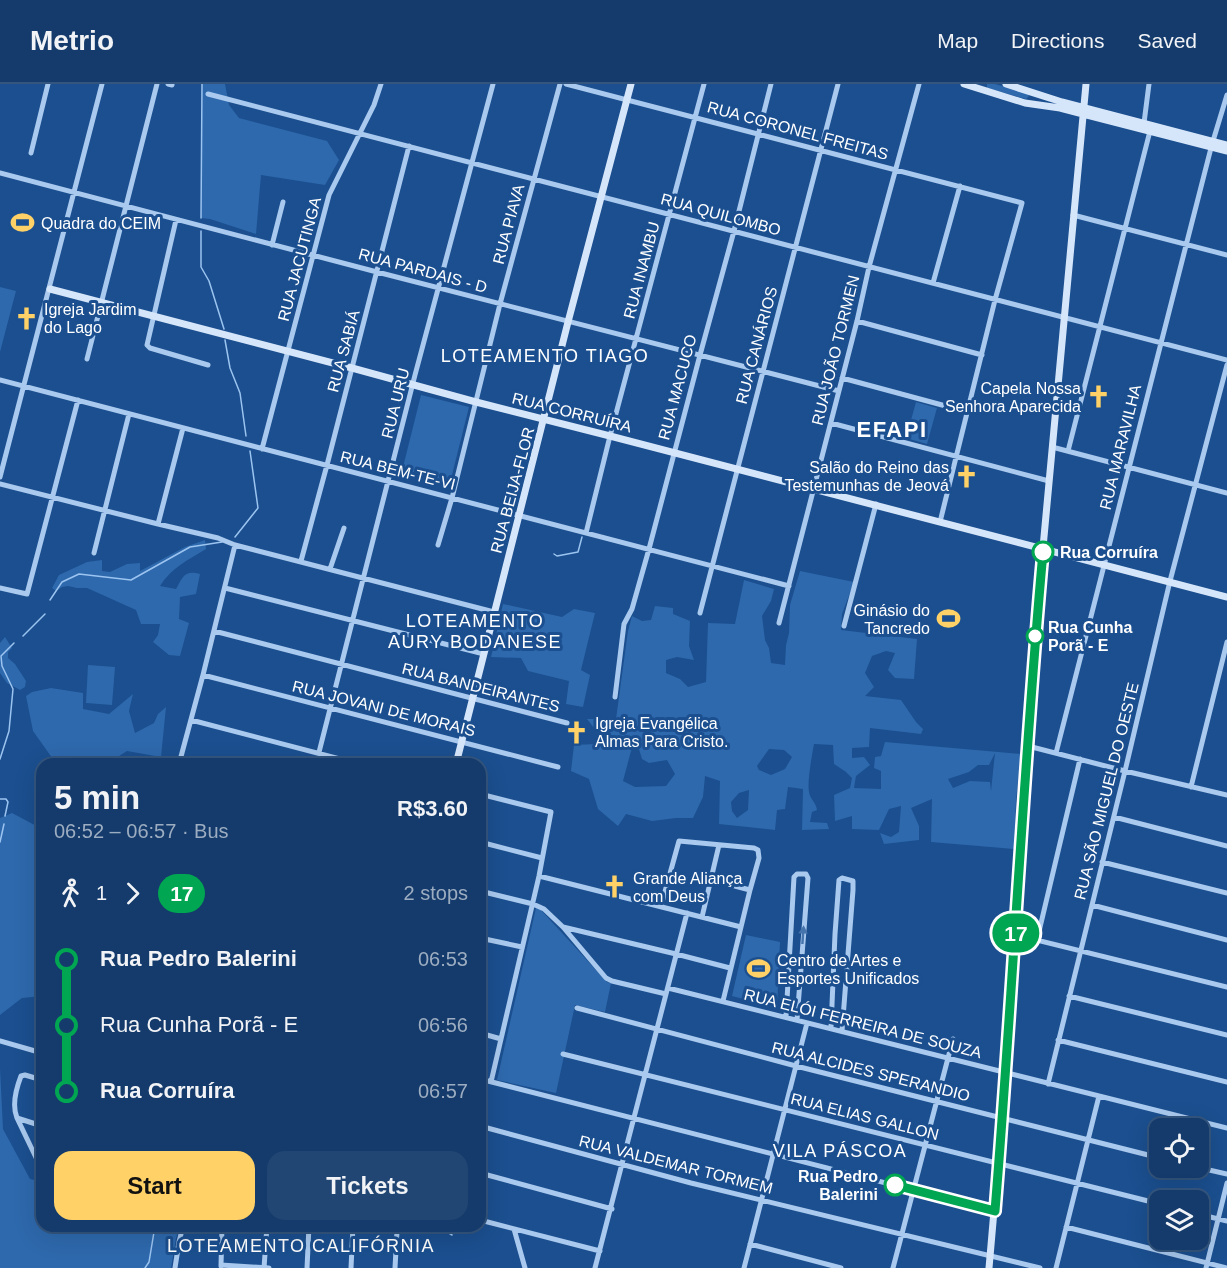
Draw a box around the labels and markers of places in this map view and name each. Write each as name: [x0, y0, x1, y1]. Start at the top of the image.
sports icon: Quadra do CEIM: [10, 210, 36, 236]
place label: Quadra do CEIM: [41, 215, 161, 232]
place label: Igreja Jardim do Lago: [44, 301, 136, 336]
church icon: Igreja Jardim do Lago: [13, 305, 39, 331]
place label: Capela Nossa Senhora Aparecida: [945, 380, 1081, 415]
church icon: Capela Nossa Senhora Aparecida: [1086, 384, 1112, 410]
place label: Salão do Reino das Testemunhas de Jeová: [784, 459, 949, 494]
church icon: Salão do Reino das Testemunhas de Jeová: [954, 463, 980, 489]
marker: Rua Corruíra: [1032, 541, 1054, 563]
place label: Rua Corruíra: [1060, 544, 1158, 561]
place label: Ginásio do Tancredo: [854, 602, 930, 637]
sports icon: Ginásio do Tancredo: [935, 606, 961, 632]
place label: Rua Cunha Porã - E: [1048, 619, 1133, 654]
marker: Rua Cunha Porã - E: [1026, 627, 1044, 645]
place label: Igreja Evangélica Almas Para Cristo.: [595, 715, 728, 750]
church icon: Igreja Evangélica Almas Para Cristo.: [564, 719, 590, 745]
place label: Grande Aliança com Deus: [633, 870, 743, 905]
church icon: Grande Aliança com Deus: [602, 874, 628, 900]
place label: Centro de Artes e Esportes Unificados: [777, 952, 919, 987]
sports icon: Centro de Artes e Esportes Unificados: [746, 956, 772, 982]
place label: Rua Pedro Balerini: [798, 1168, 878, 1203]
marker: Rua Pedro Balerini: [884, 1174, 906, 1196]

